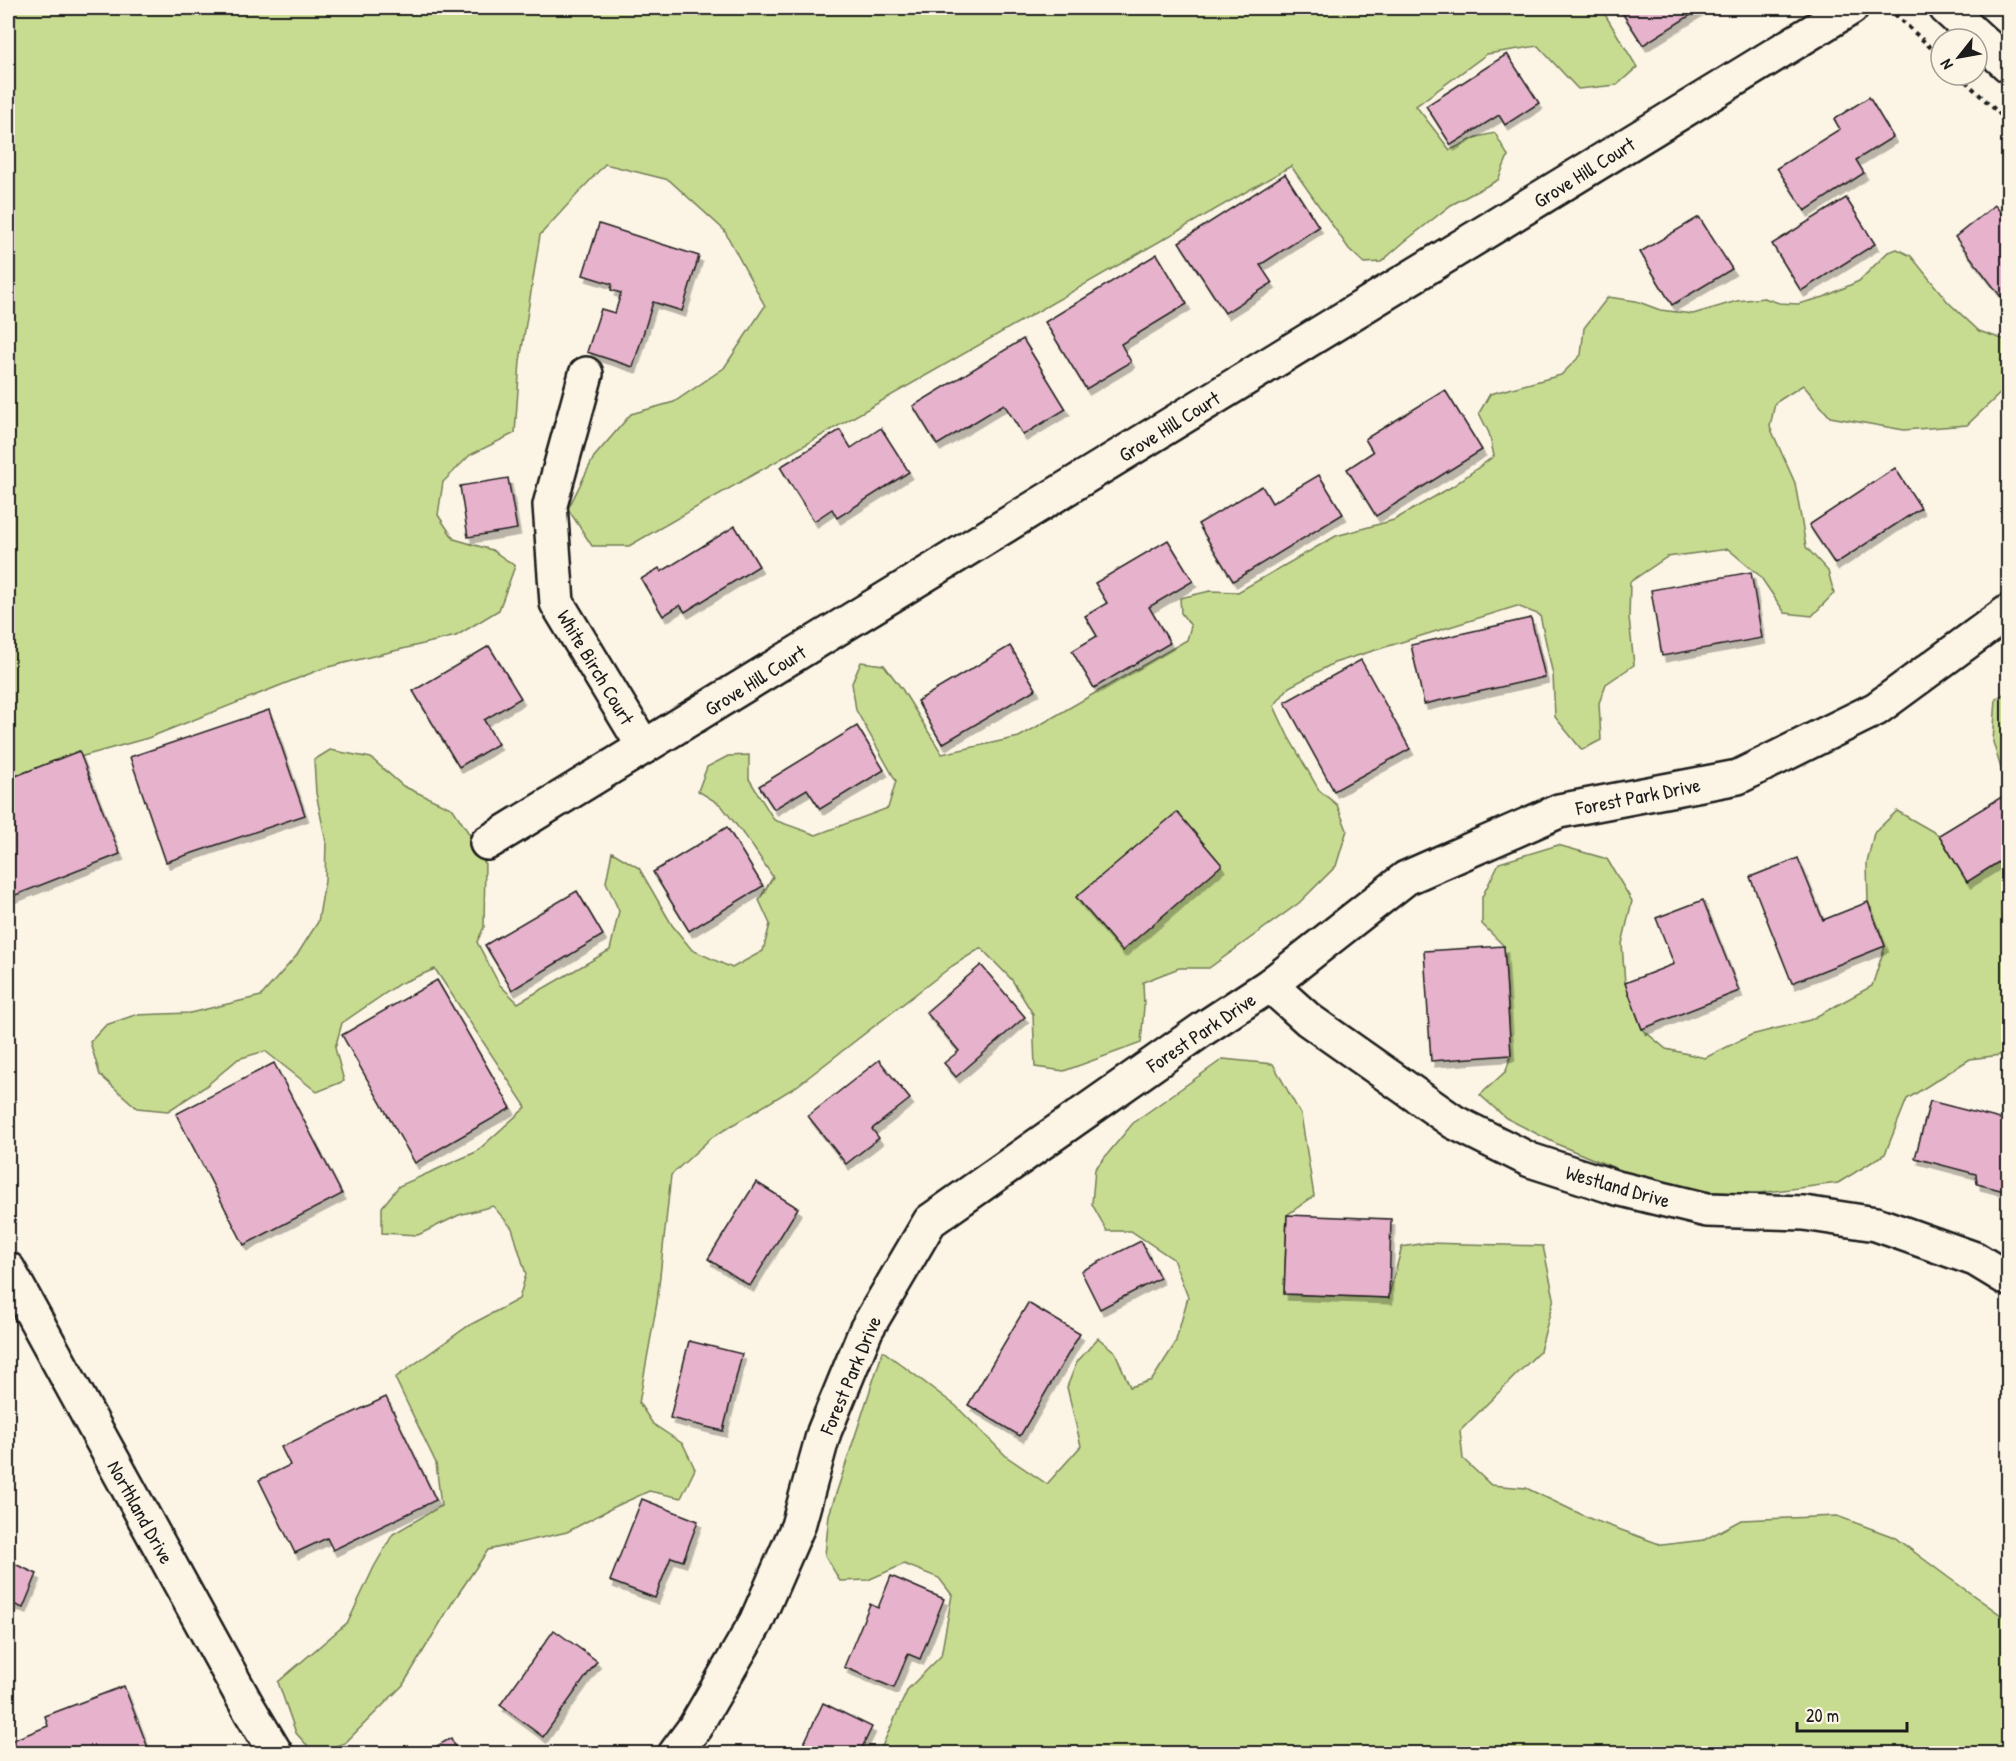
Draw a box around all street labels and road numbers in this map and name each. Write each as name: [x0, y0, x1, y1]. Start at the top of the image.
street label: Grove Hill Court: [1528, 130, 1641, 214]
street label: Grove Hill Court: [1113, 384, 1226, 468]
street label: White Birch Court: [551, 605, 641, 730]
street label: Grove Hill Court: [699, 638, 812, 722]
street label: Forest Park Drive: [1573, 771, 1703, 821]
street label: Forest Park Drive: [1140, 986, 1261, 1079]
street label: Westland Drive: [1563, 1158, 1673, 1214]
street label: Forest Park Drive: [813, 1312, 887, 1439]
street label: Northland Drive: [102, 1456, 180, 1568]

